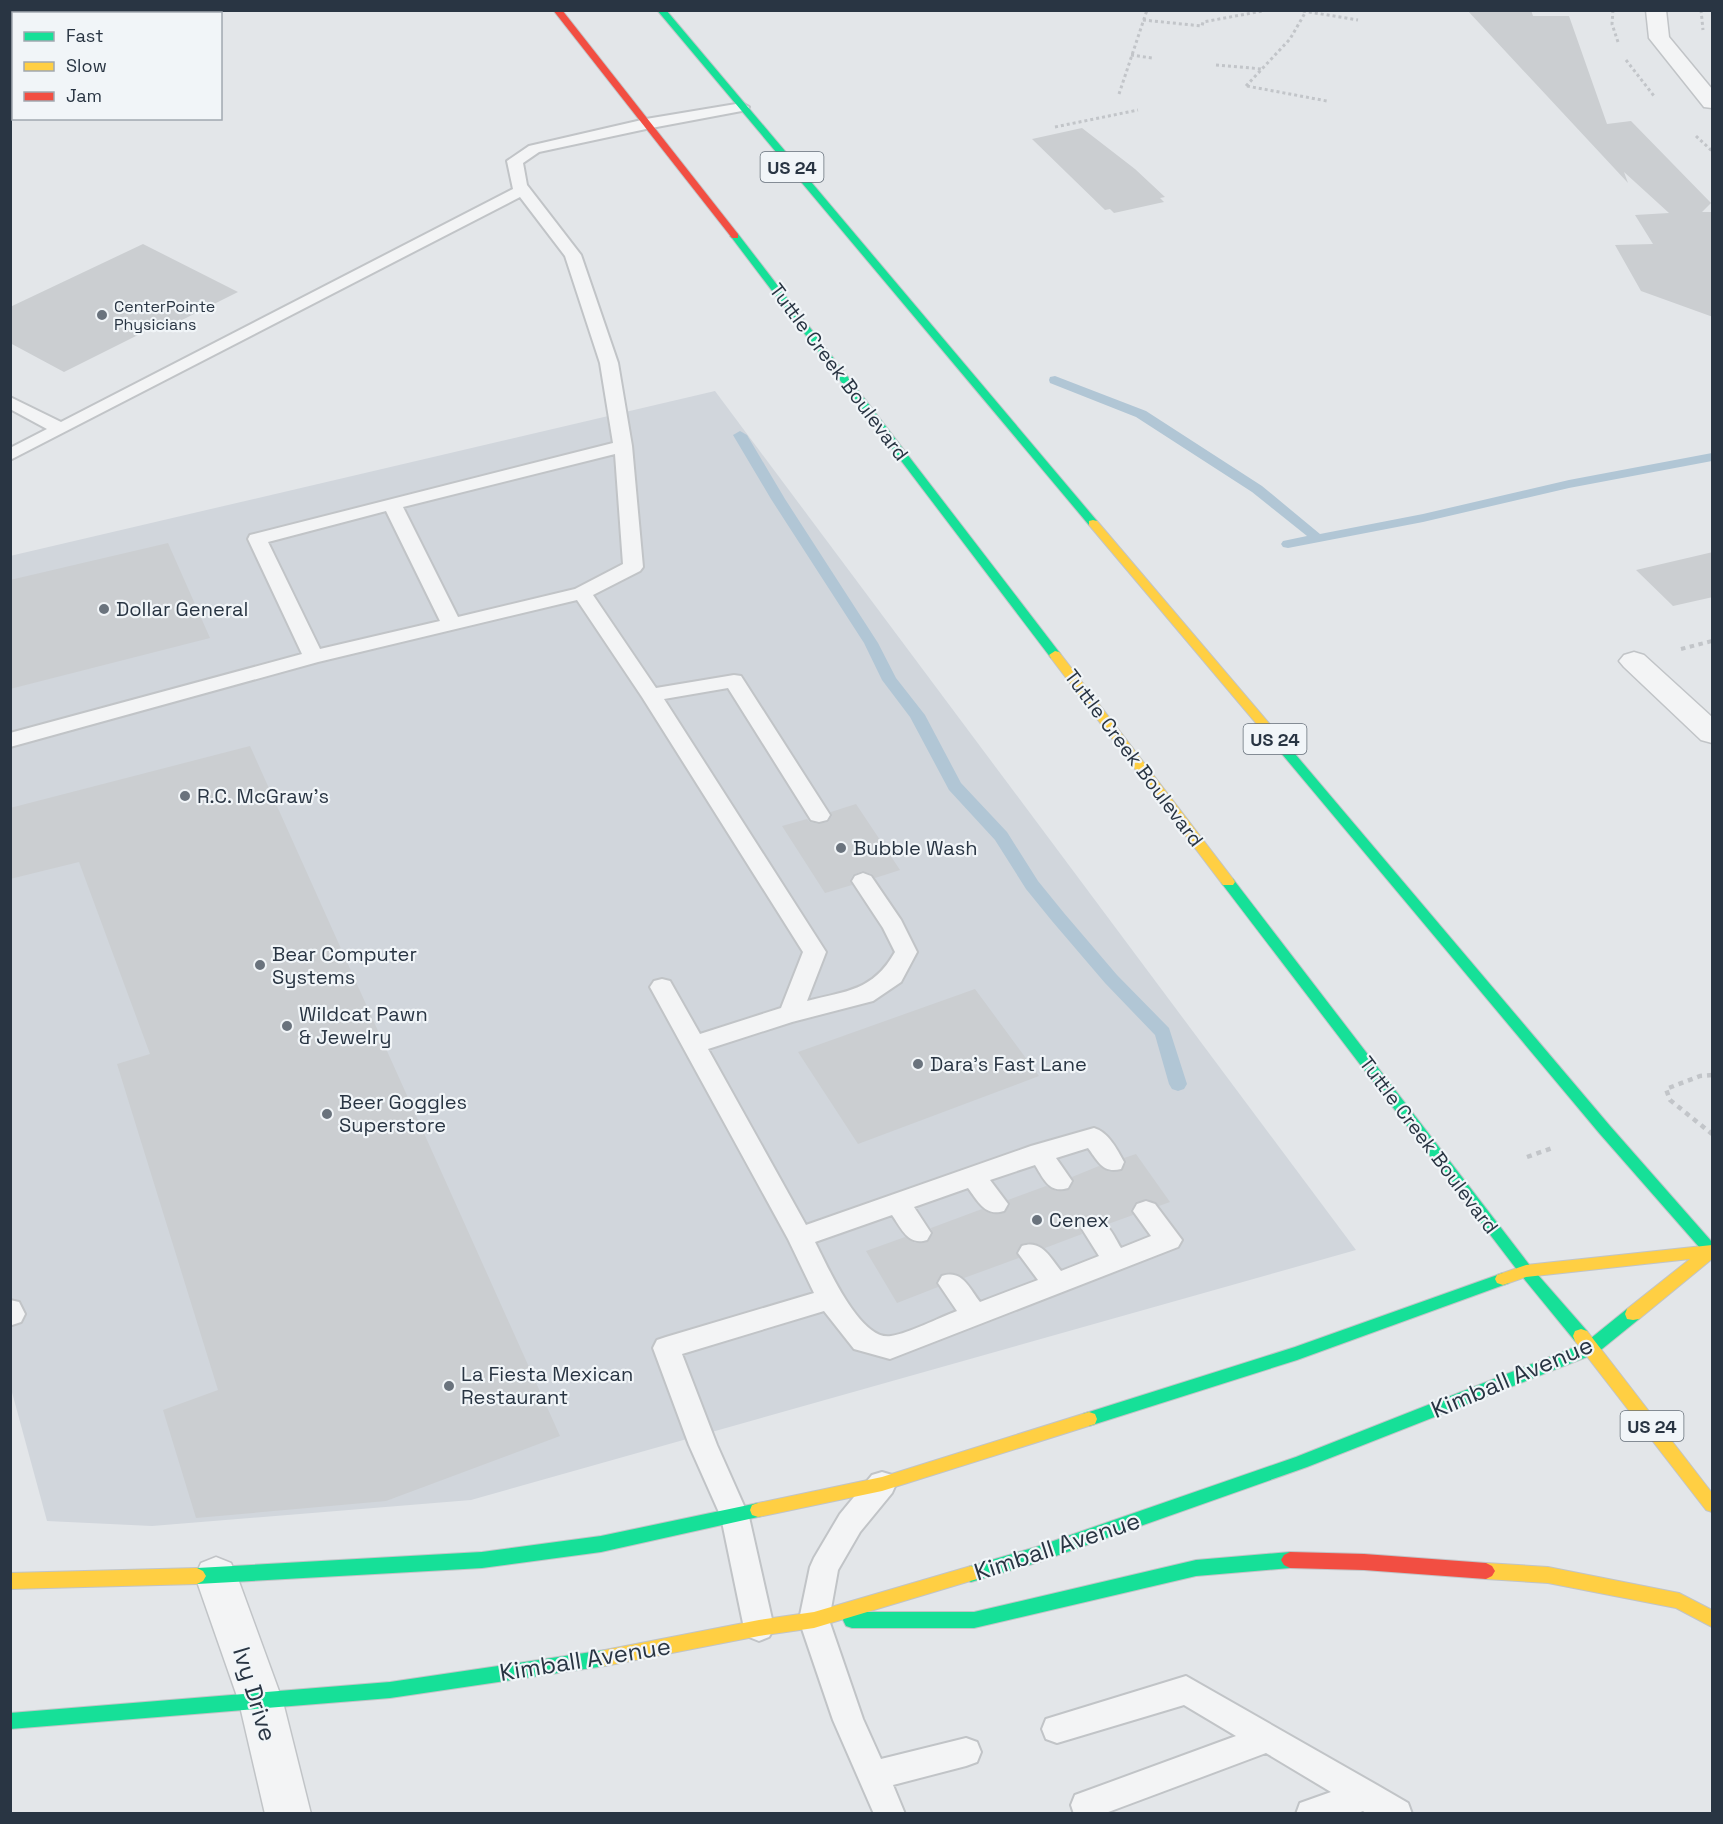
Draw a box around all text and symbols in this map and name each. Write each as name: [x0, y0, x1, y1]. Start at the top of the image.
legend: [12, 12, 222, 120]
text: Fast: [66, 24, 103, 47]
text: Slow: [66, 54, 107, 77]
text: Jam: [66, 84, 102, 107]
road number: US 24: [760, 152, 824, 182]
street label: Tuttle Creek Boulevard: [764, 278, 914, 466]
place label: CenterPointe Physicians: [114, 296, 215, 335]
marker: CenterPointe Physicians: [95, 308, 109, 322]
place label: Dollar General: [116, 596, 248, 622]
marker: Dollar General: [97, 602, 111, 616]
street label: Tuttle Creek Boulevard: [1059, 664, 1209, 852]
road number: US 24: [1244, 724, 1306, 754]
place label: R.C. McGraw's: [197, 783, 329, 809]
marker: R.C. McGraw's: [178, 789, 192, 803]
place label: Bubble Wash: [853, 835, 977, 861]
marker: Bubble Wash: [834, 841, 848, 855]
place label: Bear Computer Systems: [272, 941, 417, 990]
marker: Bear Computer Systems: [253, 958, 267, 972]
place label: Wildcat Pawn & Jewelry: [299, 1001, 428, 1050]
marker: Wildcat Pawn & Jewelry: [280, 1019, 294, 1033]
place label: Dara's Fast Lane: [930, 1051, 1087, 1077]
street label: Tuttle Creek Boulevard: [1354, 1051, 1504, 1239]
marker: Dara's Fast Lane: [911, 1057, 925, 1071]
place label: Beer Goggles Superstore: [339, 1089, 467, 1138]
marker: Beer Goggles Superstore: [320, 1107, 334, 1121]
place label: Cenex: [1049, 1207, 1109, 1233]
marker: Cenex: [1030, 1213, 1044, 1227]
street label: Kimball Avenue: [1426, 1329, 1598, 1425]
place label: La Fiesta Mexican Restaurant: [461, 1361, 633, 1410]
marker: La Fiesta Mexican Restaurant: [442, 1379, 456, 1393]
road number: US 24: [1620, 1411, 1684, 1441]
street label: Kimball Avenue: [970, 1505, 1144, 1587]
street label: Kimball Avenue: [497, 1630, 673, 1688]
street label: Ivy Drive: [226, 1643, 284, 1745]

